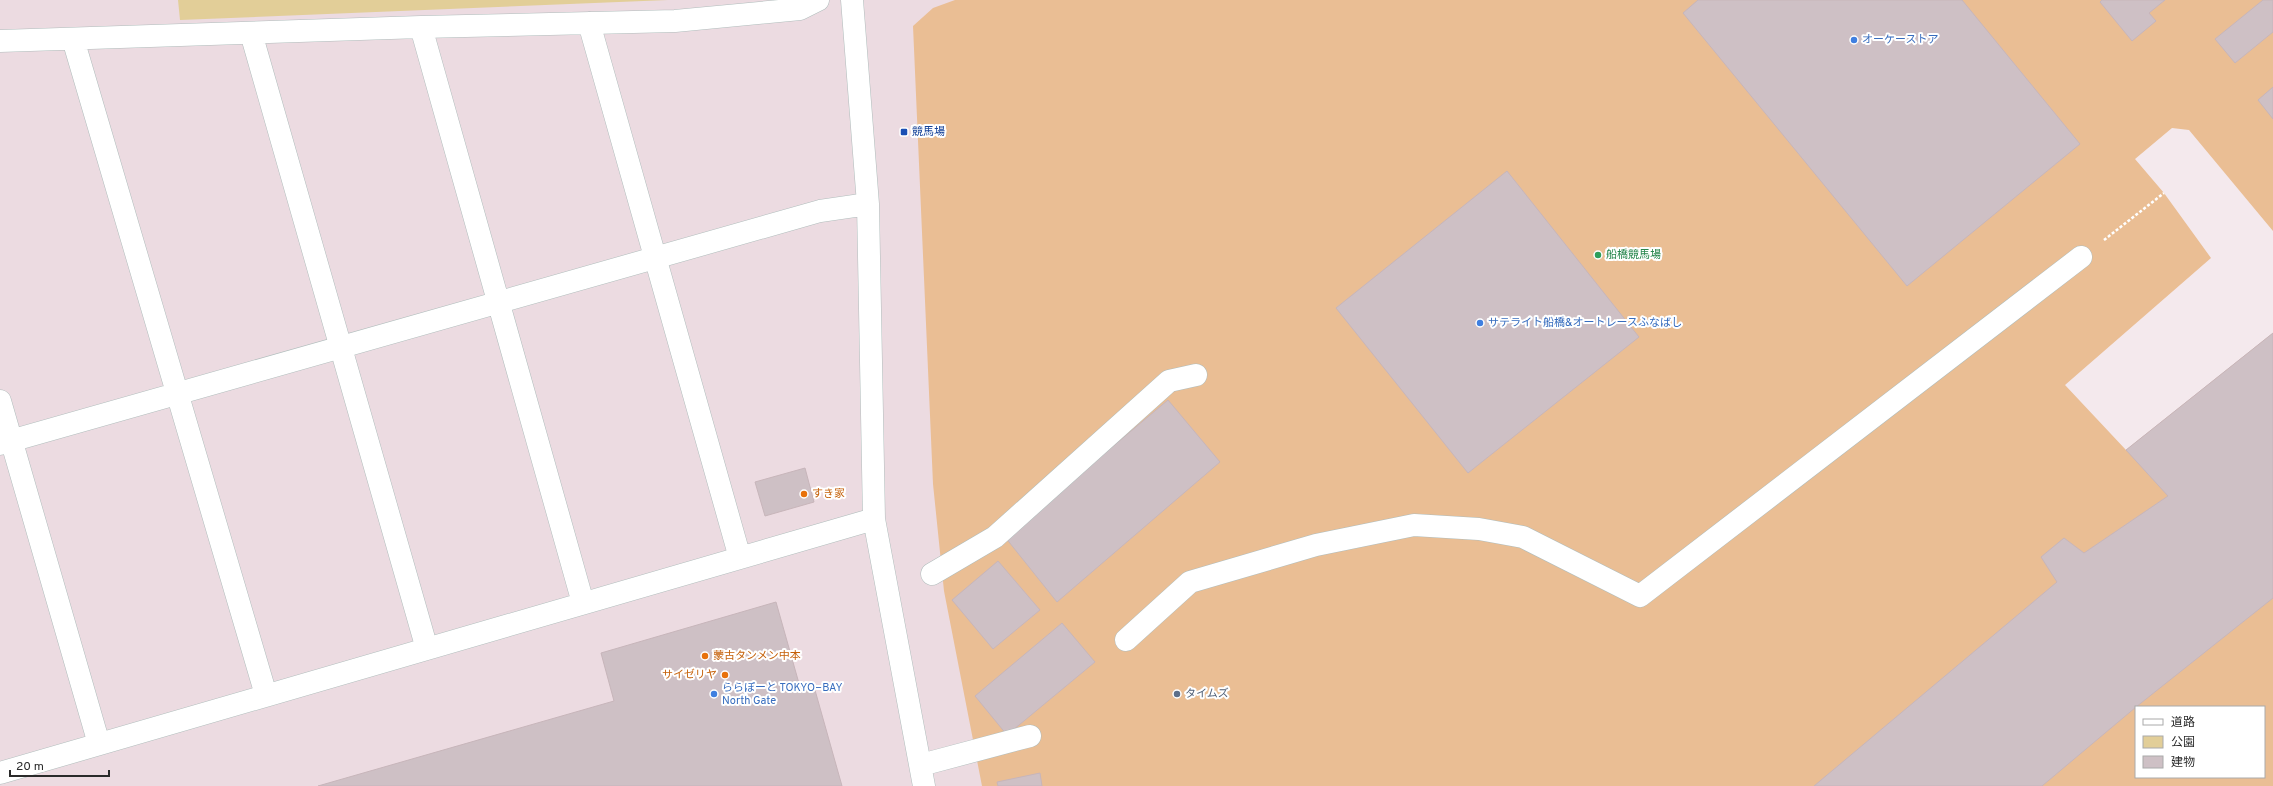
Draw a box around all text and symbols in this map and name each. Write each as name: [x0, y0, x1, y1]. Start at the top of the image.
place label: オーケーストア: [1862, 33, 1938, 47]
marker: オーケーストア: [1849, 35, 1859, 45]
place label: 競馬場: [912, 125, 945, 139]
marker: 競馬場: [899, 127, 909, 137]
place label: 船橋競馬場: [1606, 248, 1661, 262]
marker: 船橋競馬場: [1593, 250, 1603, 260]
place label: サテライト船橋&オートレースふなばし: [1488, 316, 1682, 330]
marker: サテライト船橋&オートレースふなばし: [1475, 318, 1485, 328]
place label: すき家: [812, 487, 845, 501]
marker: すき家: [799, 489, 809, 499]
place label: 蒙古タンメン中本: [713, 649, 801, 663]
marker: 蒙古タンメン中本: [700, 651, 710, 661]
place label: サイゼリヤ: [662, 668, 717, 682]
marker: サイゼリヤ: [720, 670, 730, 680]
place label: ららぽーと TOKYO−BAY North Gate: [722, 681, 843, 708]
place label: タイムズ: [1185, 687, 1229, 701]
marker: ららぽーと TOKYO−BAY North Gate: [709, 689, 719, 699]
marker: タイムズ: [1172, 689, 1182, 699]
legend: [2135, 706, 2265, 778]
text: 道路: [2171, 715, 2195, 731]
text: 公園: [2171, 735, 2195, 751]
scale bar: [10, 752, 109, 778]
text: 建物: [2171, 755, 2195, 771]
text: 20 m: [16, 759, 44, 775]

